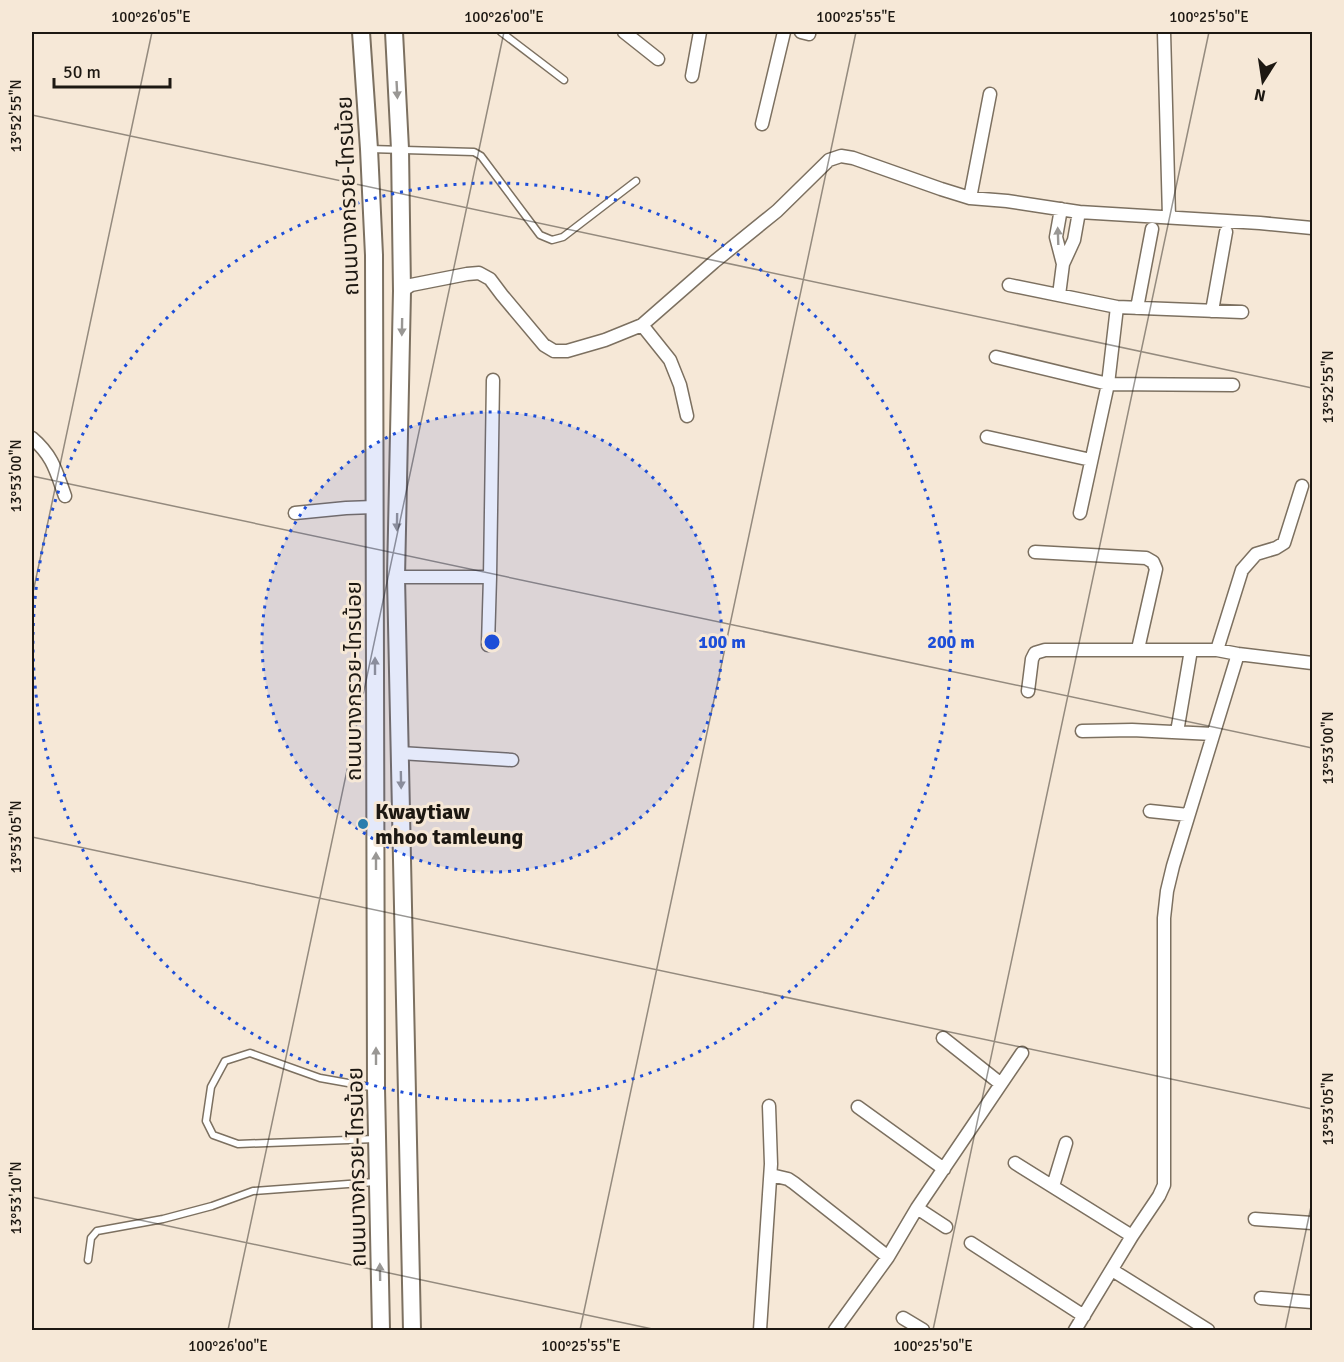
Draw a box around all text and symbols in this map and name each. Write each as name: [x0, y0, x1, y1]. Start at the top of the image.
text: 100°26'05"E: [111, 8, 191, 26]
text: 100°26'00"E: [464, 8, 544, 26]
text: 100°25'55"E: [816, 8, 896, 26]
text: 100°25'50"E: [1169, 8, 1249, 26]
scale bar: [54, 51, 170, 89]
north arrow: [1233, 51, 1293, 111]
text: 50 m: [63, 61, 101, 83]
text: 13°52'55"N: [7, 79, 25, 153]
one-way arrow: [392, 80, 401, 99]
text: N: [1253, 84, 1268, 106]
street label: ถนนบางกรวย-ไทรน้อย: [331, 96, 364, 296]
one-way arrow: [1053, 227, 1063, 246]
one-way arrow: [397, 317, 406, 336]
text: 13°52'55"N: [1319, 350, 1337, 424]
text: 13°53'00"N: [7, 439, 25, 513]
one-way arrow: [393, 512, 402, 531]
street label: ถนนบางกรวย-ไทรน้อย: [340, 581, 367, 781]
text: 100 m: [698, 631, 746, 653]
text: 200 m: [927, 631, 975, 653]
centre of rings: [482, 632, 502, 652]
one-way arrow: [370, 657, 380, 676]
text: 13°53'00"N: [1319, 711, 1337, 785]
one-way arrow: [396, 770, 406, 789]
place label: Kwaytiaw mhoo tamleung: [375, 798, 524, 850]
text: 13°53'05"N: [7, 800, 25, 874]
marker: Kwaytiaw mhoo tamleung: [356, 817, 370, 831]
one-way arrow: [371, 852, 381, 871]
one-way arrow: [371, 1047, 381, 1066]
street label: ถนนบางกรวย-ไทรน้อย: [341, 1067, 372, 1267]
text: 13°53'05"N: [1319, 1072, 1337, 1146]
text: 13°53'10"N: [7, 1161, 25, 1235]
one-way arrow: [376, 1263, 385, 1282]
text: 100°26'00"E: [188, 1337, 268, 1355]
text: 100°25'55"E: [541, 1337, 621, 1355]
text: 100°25'50"E: [893, 1337, 973, 1355]

